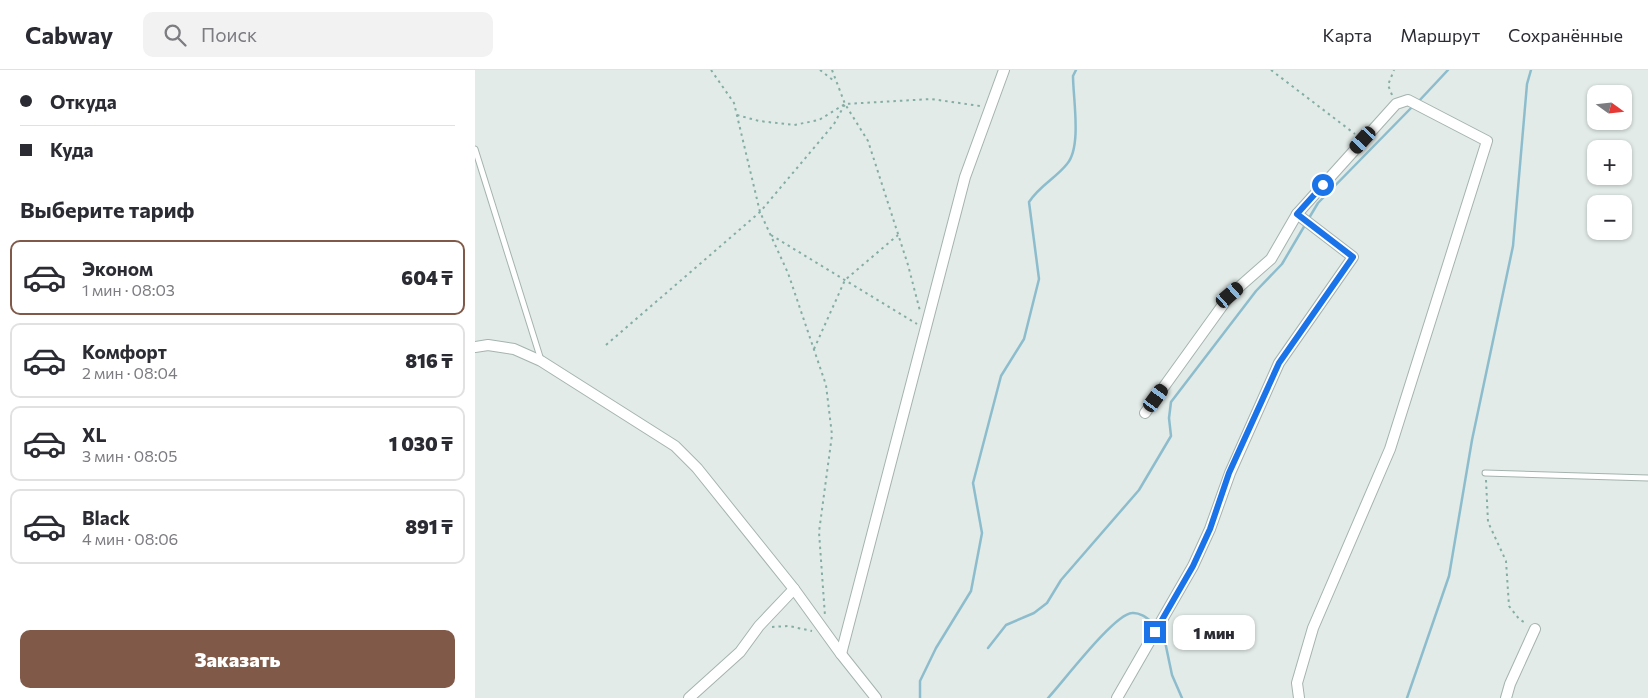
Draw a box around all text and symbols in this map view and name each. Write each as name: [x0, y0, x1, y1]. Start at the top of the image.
search box: [143, 12, 493, 57]
text: Cabway: [25, 20, 113, 49]
icon: search: [161, 21, 189, 49]
text: Поиск: [201, 23, 257, 46]
text: Карта: [1323, 24, 1372, 46]
text: Маршрут: [1400, 24, 1480, 46]
text: Сохранённые: [1508, 24, 1623, 46]
north arrow: [1587, 85, 1633, 130]
map controls: [1587, 85, 1632, 240]
text: Откуда: [50, 90, 117, 113]
car: [1347, 124, 1378, 156]
text: Куда: [50, 138, 94, 161]
button: +: [1587, 140, 1632, 185]
route start: [1312, 174, 1334, 196]
button: −: [1587, 195, 1632, 240]
text: Выберите тариф: [20, 196, 194, 223]
icon: car: [22, 255, 67, 300]
text: Эконом: [82, 257, 153, 280]
text: 604 ₸: [401, 266, 453, 289]
car: [1213, 279, 1246, 311]
text: 1 мин · 08:03: [82, 280, 175, 299]
icon: car: [22, 338, 67, 383]
text: Комфорт: [82, 340, 167, 363]
text: 816 ₸: [405, 349, 453, 372]
text: 2 мин · 08:04: [82, 363, 178, 382]
car: [1141, 381, 1170, 415]
icon: car: [22, 421, 67, 466]
text: XL: [82, 423, 107, 446]
text: 1 030 ₸: [389, 432, 453, 455]
text: 3 мин · 08:05: [82, 446, 177, 465]
icon: car: [22, 504, 67, 549]
text: Black: [82, 506, 130, 529]
text: 891 ₸: [405, 515, 453, 538]
text: 4 мин · 08:06: [82, 529, 178, 548]
callout: 1 мин: [1173, 614, 1255, 650]
route end: [1144, 621, 1166, 643]
text: 1 мин: [1193, 623, 1235, 642]
button: Заказать: [20, 630, 455, 688]

